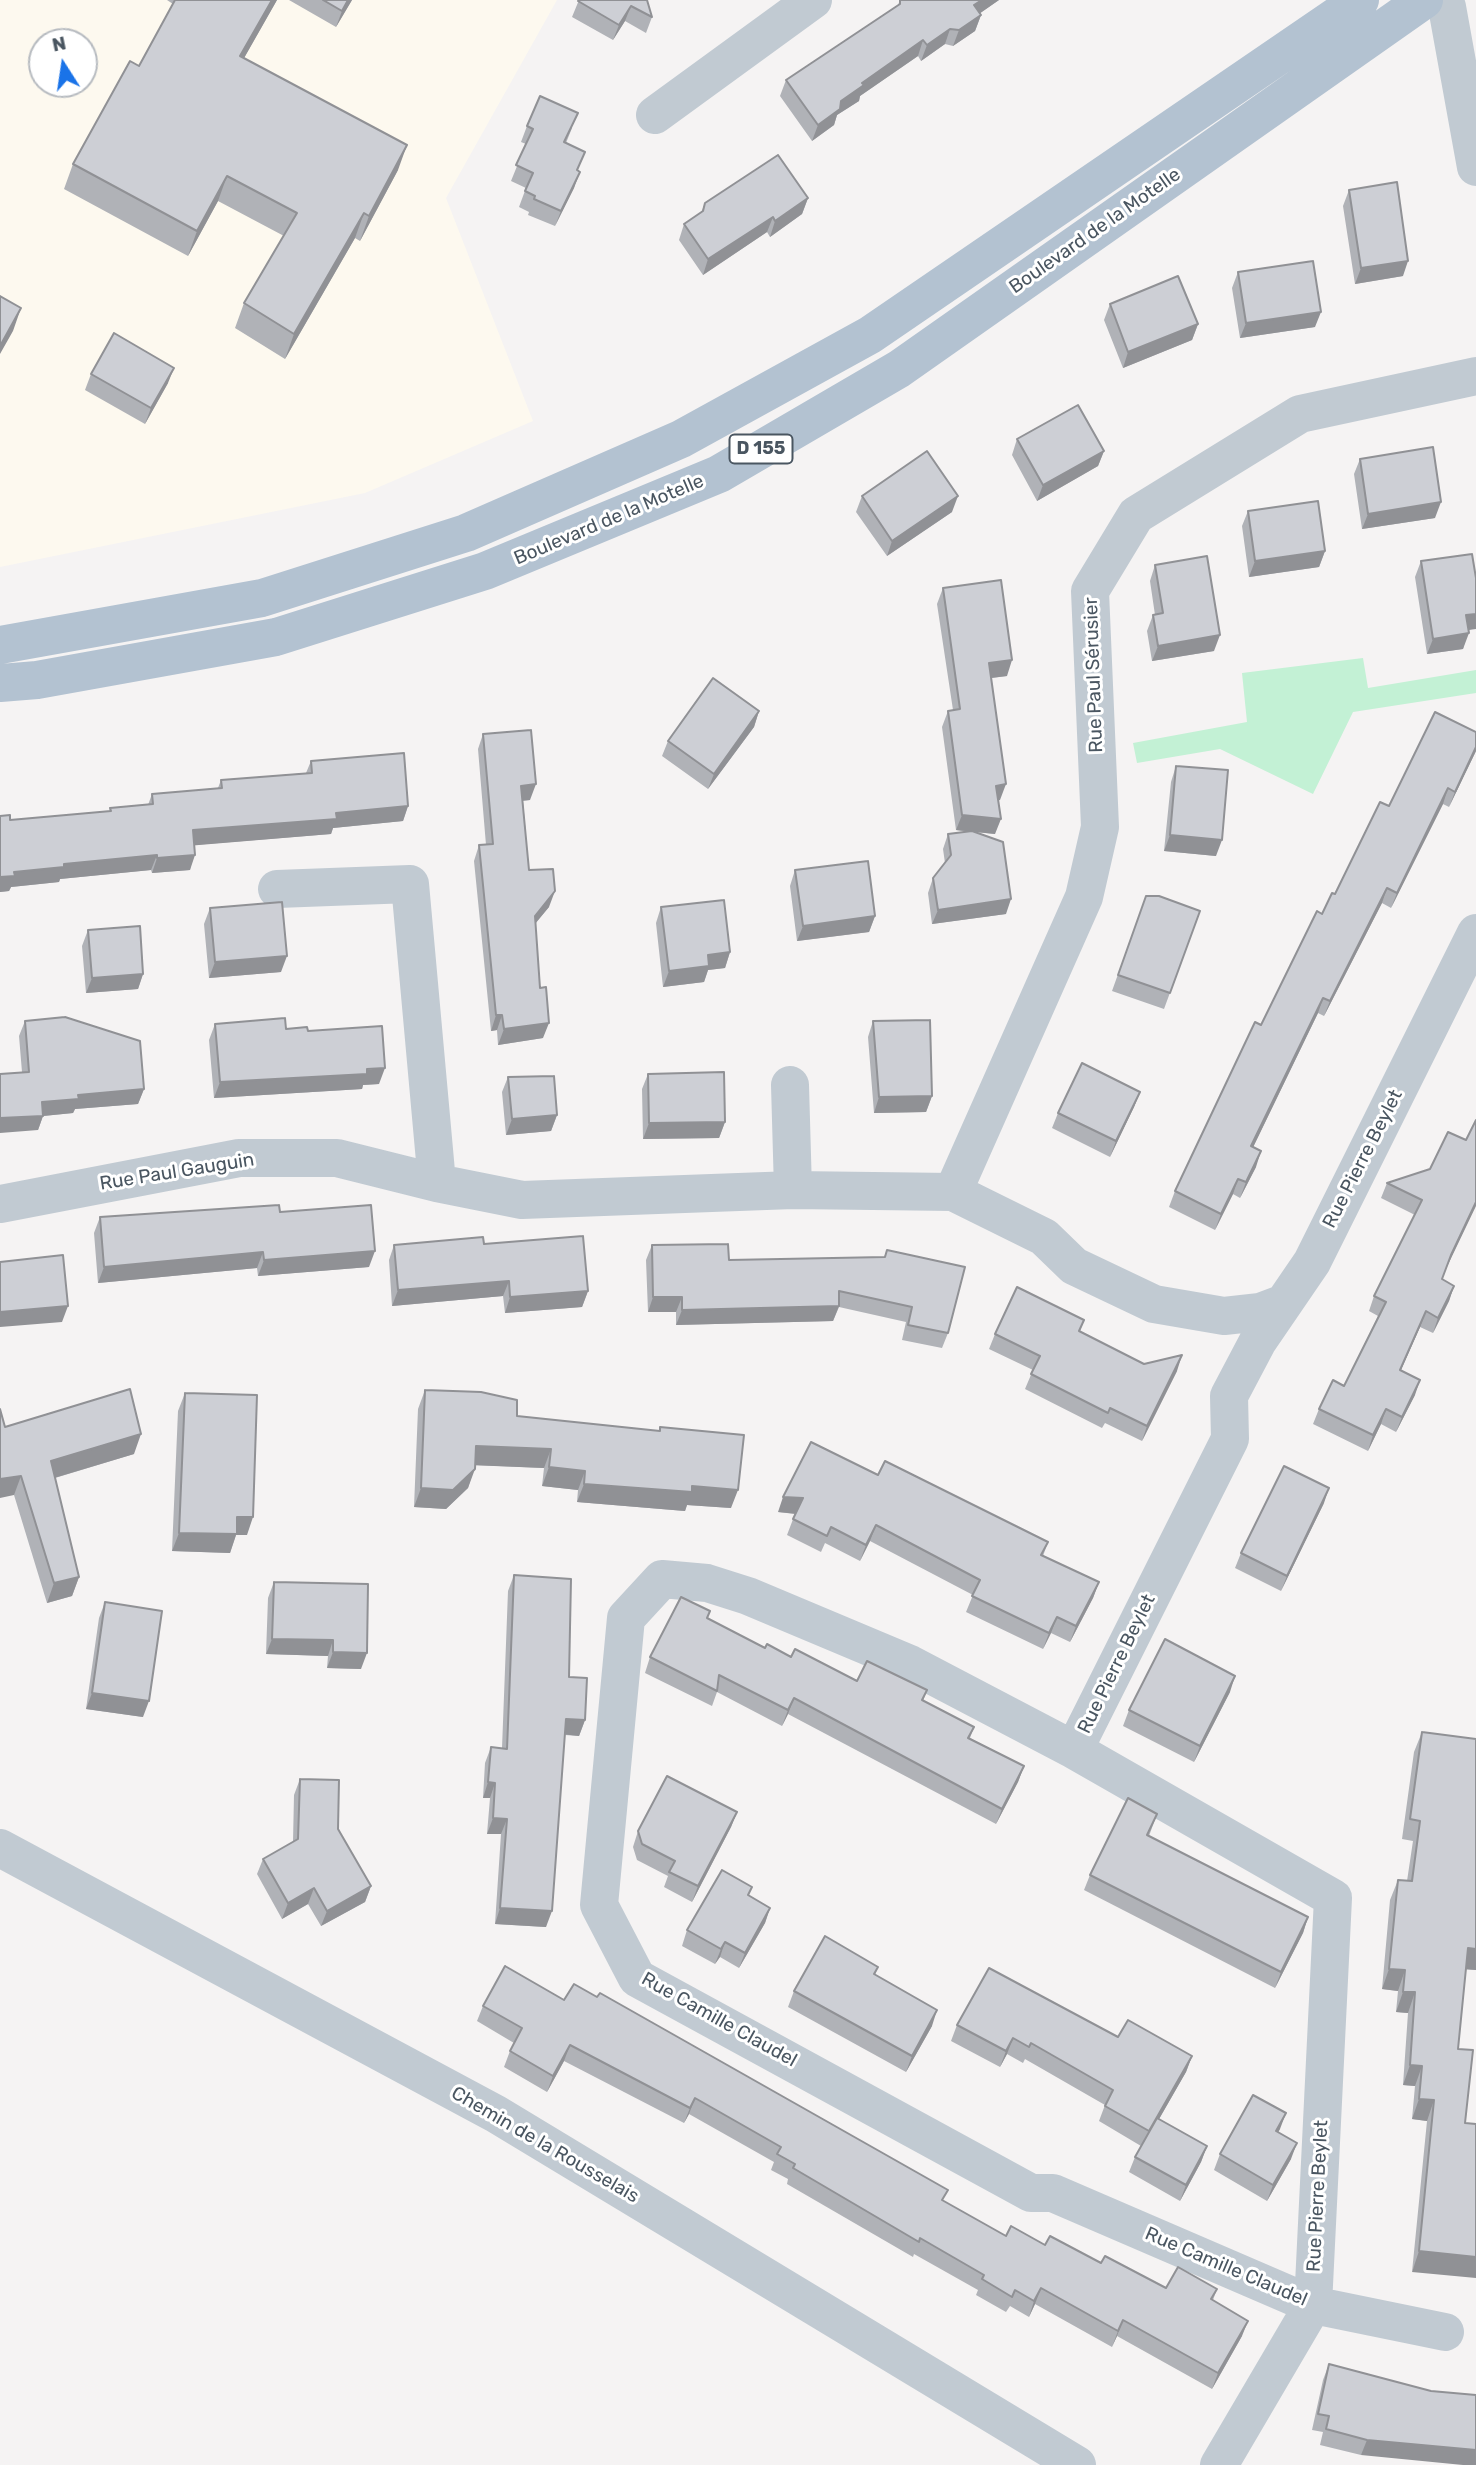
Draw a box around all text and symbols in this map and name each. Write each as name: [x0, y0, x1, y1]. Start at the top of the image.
north arrow: [28, 28, 98, 98]
text: N: [50, 31, 68, 57]
street label: Boulevard de la Motelle: [1005, 163, 1185, 299]
road number: D 155: [730, 434, 792, 463]
street label: Boulevard de la Motelle: [511, 470, 707, 570]
street label: Rue Paul Sérusier: [1080, 597, 1108, 753]
street label: Rue Pierre Beylet: [1318, 1086, 1408, 1232]
street label: Rue Paul Gauguin: [98, 1149, 256, 1195]
street label: Rue Pierre Beylet: [1073, 1591, 1161, 1737]
street label: Rue Camille Claudel: [637, 1968, 801, 2072]
street label: Chemin de la Rousselais: [447, 2082, 643, 2208]
street label: Rue Pierre Beylet: [1303, 2119, 1333, 2273]
street label: Rue Camille Claudel: [1141, 2222, 1311, 2312]

